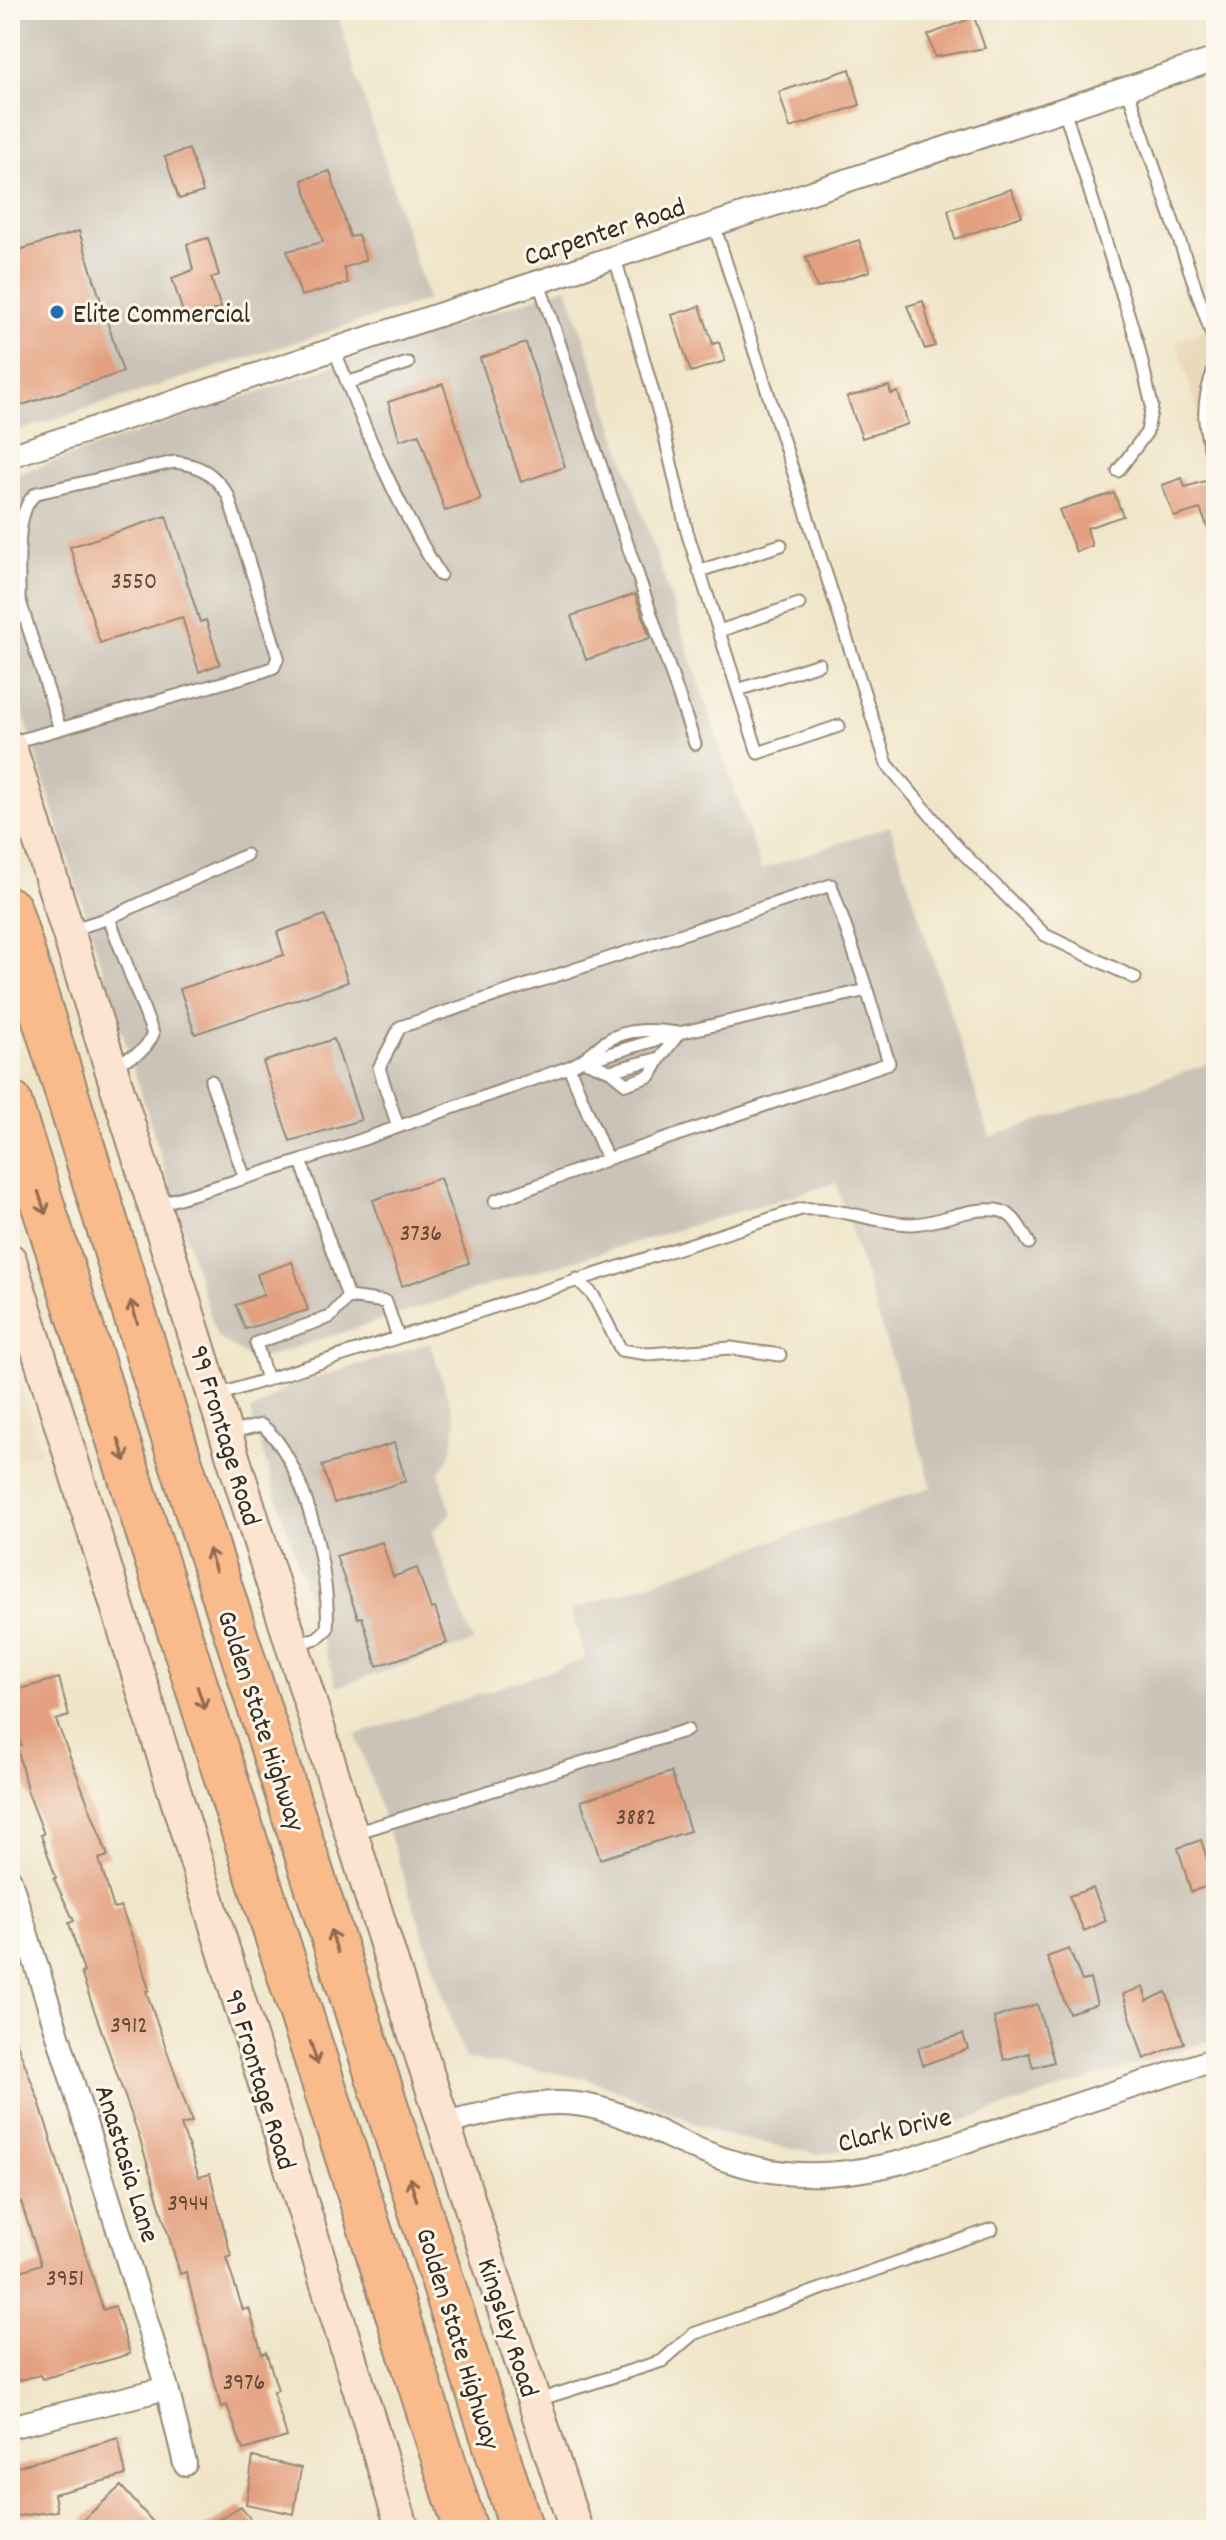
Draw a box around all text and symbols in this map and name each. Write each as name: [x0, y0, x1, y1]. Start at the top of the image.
street label: Carpenter Road: [520, 190, 691, 280]
place label: Elite Commercial: [73, 297, 251, 337]
marker: Elite Commercial: [48, 303, 66, 321]
house number: 3550: [111, 566, 157, 600]
one-way arrow: [36, 1190, 51, 1215]
house number: 3736: [400, 1218, 442, 1252]
one-way arrow: [126, 1300, 141, 1326]
street label: 99 Frontage Road: [176, 1341, 269, 1532]
one-way arrow: [115, 1437, 130, 1463]
one-way arrow: [204, 1548, 219, 1574]
street label: Golden State Highway: [204, 1606, 313, 1838]
one-way arrow: [194, 1686, 209, 1711]
house number: 3882: [616, 1802, 656, 1836]
one-way arrow: [326, 1929, 341, 1955]
street label: 99 Frontage Road: [211, 1985, 304, 2176]
house number: 3912: [110, 2010, 148, 2044]
one-way arrow: [307, 2040, 322, 2065]
street label: Anastasia Lane: [81, 2081, 167, 2248]
street label: Clark Drive: [834, 2099, 956, 2166]
one-way arrow: [405, 2177, 419, 2202]
house number: 3944: [167, 2188, 209, 2222]
street label: Golden State Highway: [402, 2224, 508, 2456]
street label: Kingsley Road: [464, 2254, 547, 2403]
house number: 3951: [46, 2263, 84, 2297]
house number: 3976: [223, 2367, 265, 2401]

